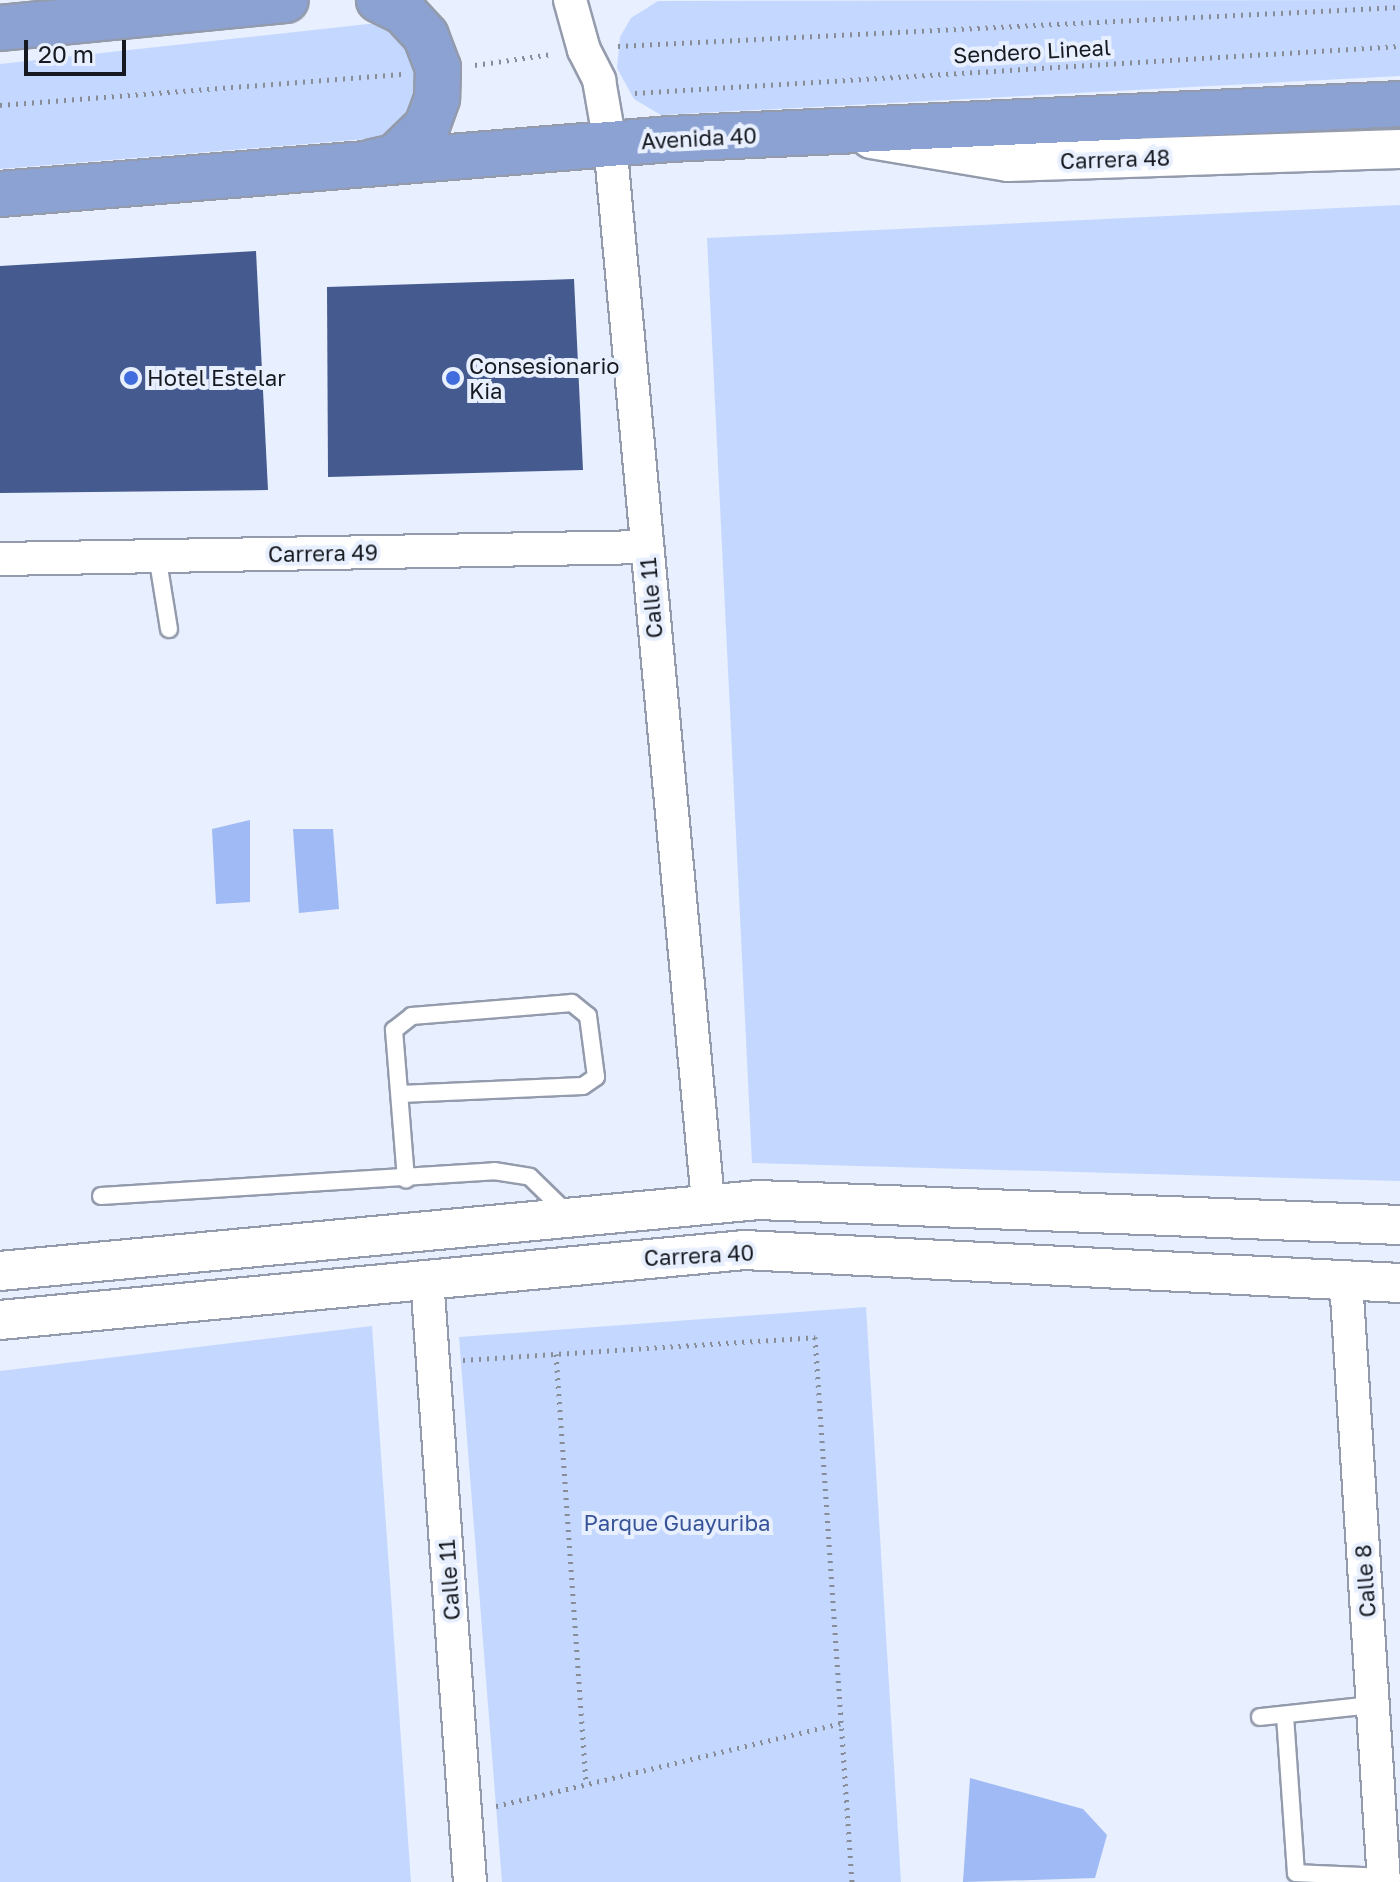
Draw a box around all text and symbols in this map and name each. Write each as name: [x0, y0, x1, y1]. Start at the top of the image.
scale bar: [28, 24, 130, 74]
street label: Sendero Lineal: [952, 34, 1112, 68]
text: 20 m: [38, 39, 94, 68]
street label: Avenida 40: [640, 122, 758, 154]
street label: Carrera 48: [1059, 144, 1171, 174]
place label: Consesionario Kia: [469, 352, 620, 404]
place label: Hotel Estelar: [147, 365, 286, 391]
marker: Hotel Estelar: [122, 369, 140, 387]
marker: Consesionario Kia: [444, 369, 462, 387]
street label: Carrera 49: [268, 539, 378, 567]
street label: Calle 11: [634, 557, 668, 639]
street label: Carrera 40: [643, 1239, 755, 1271]
park label: Parque Guayuriba: [584, 1510, 770, 1536]
street label: Calle 11: [433, 1539, 465, 1621]
street label: Calle 8: [1349, 1544, 1381, 1618]

